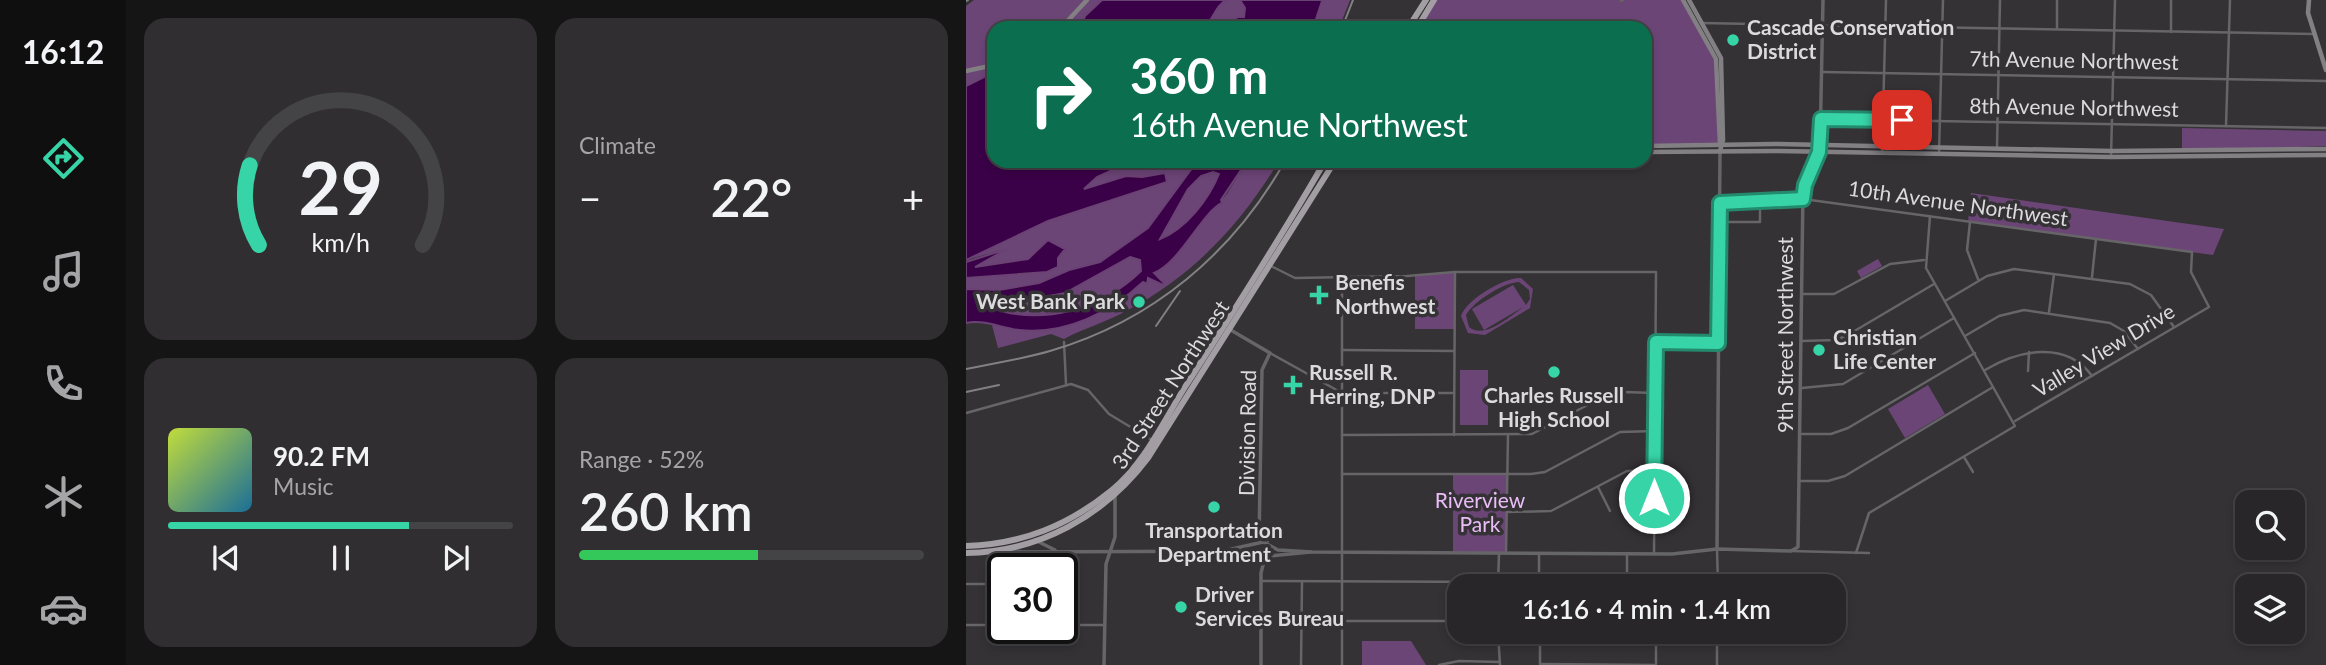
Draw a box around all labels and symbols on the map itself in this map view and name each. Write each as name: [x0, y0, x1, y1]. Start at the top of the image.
place label: Cascade Conservation District: [1747, 14, 1954, 63]
marker: Cascade Conservation District: [1725, 32, 1741, 48]
street label: 7th Avenue Northwest: [1969, 45, 2179, 74]
pin: [1872, 90, 1932, 150]
street label: 8th Avenue Northwest: [1969, 92, 2179, 121]
street label: 10th Avenue Northwest: [1847, 175, 2070, 230]
street label: 9th Street Northwest: [1772, 237, 1797, 433]
place label: Benefis Northwest: [1335, 269, 1435, 318]
marker: Benefis Northwest: [1309, 285, 1329, 305]
place label: West Bank Park: [976, 288, 1126, 313]
marker: West Bank Park: [1131, 294, 1147, 310]
street label: 3rd Street Northwest: [1106, 295, 1234, 473]
street label: Valley View Drive: [2028, 298, 2178, 402]
place label: Christian Life Center: [1833, 324, 1936, 373]
marker: Christian Life Center: [1811, 342, 1827, 358]
place label: Russell R. Herring, DNP: [1309, 359, 1435, 408]
marker: Charles Russell High School: [1546, 364, 1562, 380]
street label: Division Road: [1233, 370, 1260, 496]
marker: Russell R. Herring, DNP: [1283, 375, 1303, 395]
place label: Charles Russell High School: [1484, 382, 1624, 431]
position arrow: [1617, 461, 1691, 535]
park label: Riverview Park: [1435, 487, 1526, 536]
marker: Transportation Department: [1206, 499, 1222, 515]
place label: Transportation Department: [1145, 517, 1283, 566]
speed limit sign: 30: [987, 553, 1078, 644]
place label: Driver Services Bureau: [1195, 581, 1344, 630]
marker: Driver Services Bureau: [1173, 599, 1189, 615]

